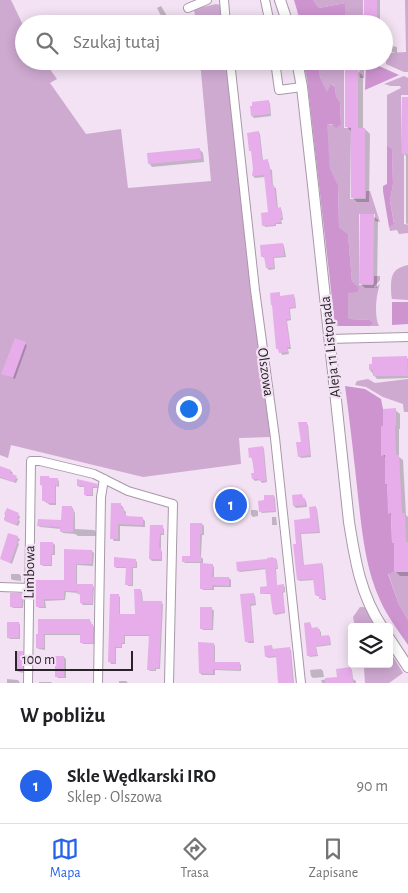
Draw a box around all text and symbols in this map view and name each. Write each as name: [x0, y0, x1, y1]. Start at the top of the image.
search box: [15, 15, 393, 70]
icon: search: [33, 29, 61, 57]
text: Szukaj tutaj: [73, 33, 160, 52]
street label: Aleja 11 Listopada: [318, 295, 343, 398]
street label: Olszowa: [255, 347, 276, 397]
your location: [176, 396, 202, 422]
pin: 1: [215, 486, 247, 524]
street label: Limbowa: [22, 545, 37, 599]
map controls: [348, 623, 393, 668]
button: layers: [348, 623, 393, 668]
scale bar: [15, 648, 132, 671]
text: 100 m: [22, 653, 55, 667]
text: W pobliżu: [20, 705, 105, 726]
text: Skle Wędkarski IRO: [67, 767, 216, 786]
text: 1: [33, 778, 39, 794]
text: 90 m: [357, 778, 388, 794]
text: Sklep · Olszowa: [67, 789, 162, 805]
tab: Mapa: [50, 835, 81, 882]
tab: Trasa: [180, 835, 209, 882]
tab: Zapisane: [309, 835, 358, 882]

